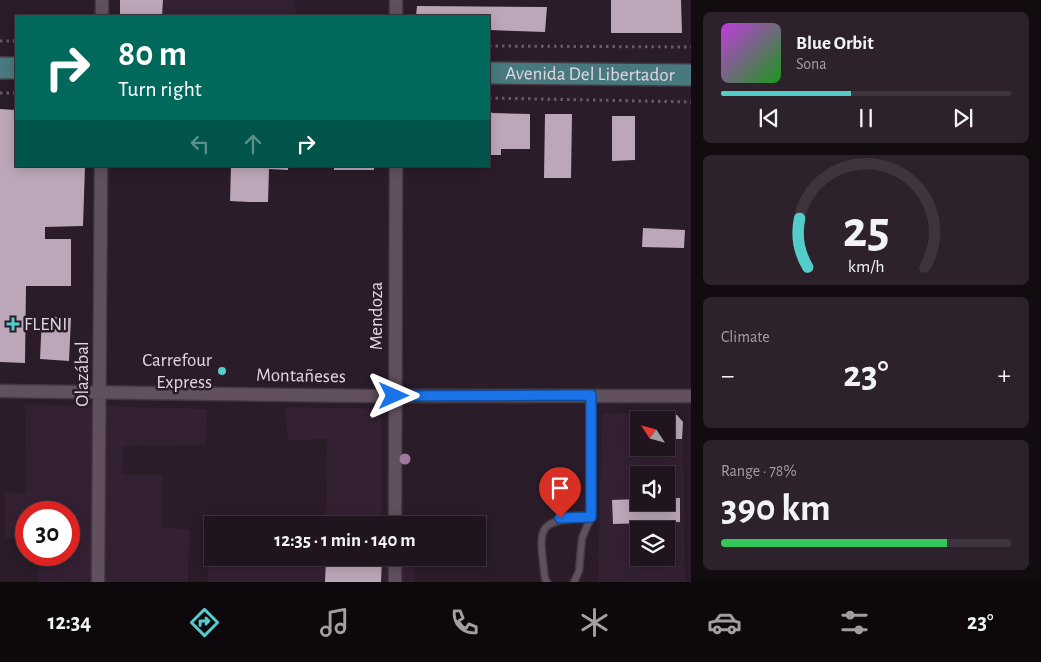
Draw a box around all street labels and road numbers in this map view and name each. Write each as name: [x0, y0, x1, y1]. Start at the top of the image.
street label: Avenida Del Libertador: [505, 64, 675, 84]
street label: Mendoza: [367, 281, 386, 350]
street label: Olazábal: [73, 341, 92, 407]
street label: Montañeses: [256, 366, 346, 386]

